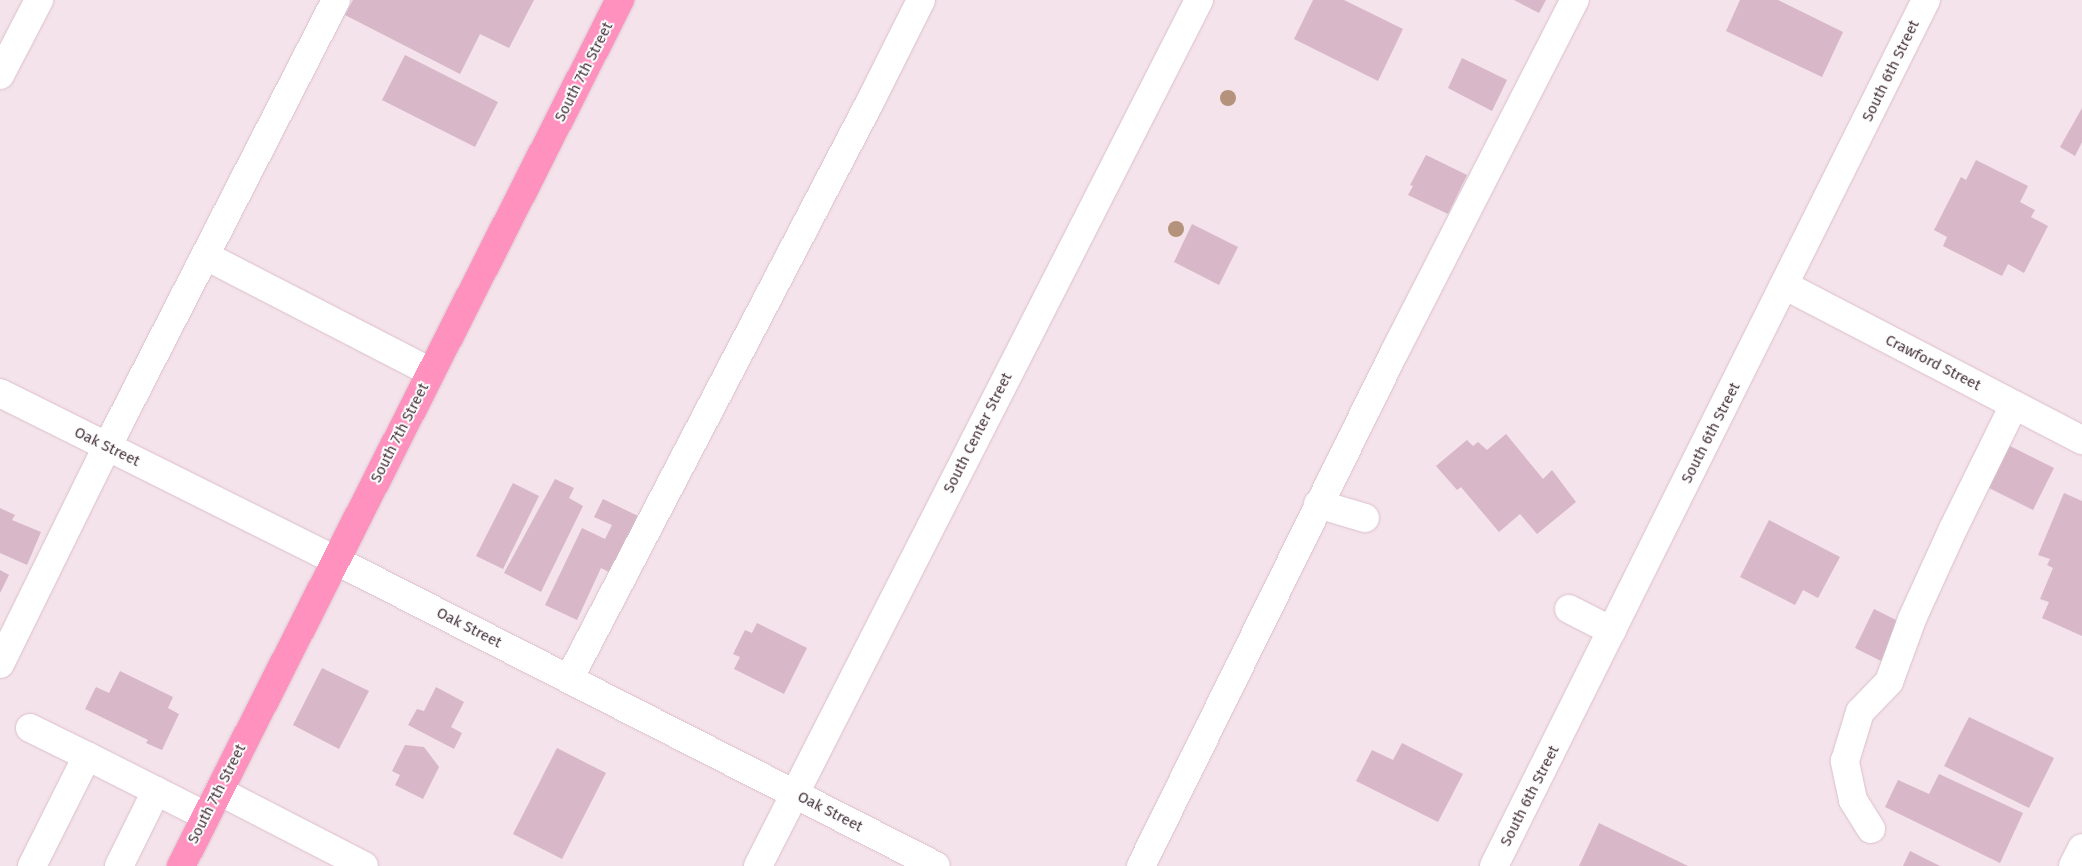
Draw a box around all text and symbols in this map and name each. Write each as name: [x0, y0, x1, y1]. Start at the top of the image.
street label: South 6th Street: [1859, 17, 1923, 125]
street label: South 7th Street: [551, 19, 617, 125]
street label: Crawford Street: [1882, 331, 1984, 395]
street label: South Center Street: [940, 370, 1016, 496]
street label: South 7th Street: [367, 380, 433, 486]
street label: South 6th Street: [1678, 380, 1744, 486]
street label: Oak Street: [71, 423, 143, 471]
street label: Oak Street: [433, 604, 505, 652]
street label: South 7th Street: [184, 741, 250, 847]
street label: South 6th Street: [1497, 743, 1563, 849]
street label: Oak Street: [794, 788, 866, 836]

